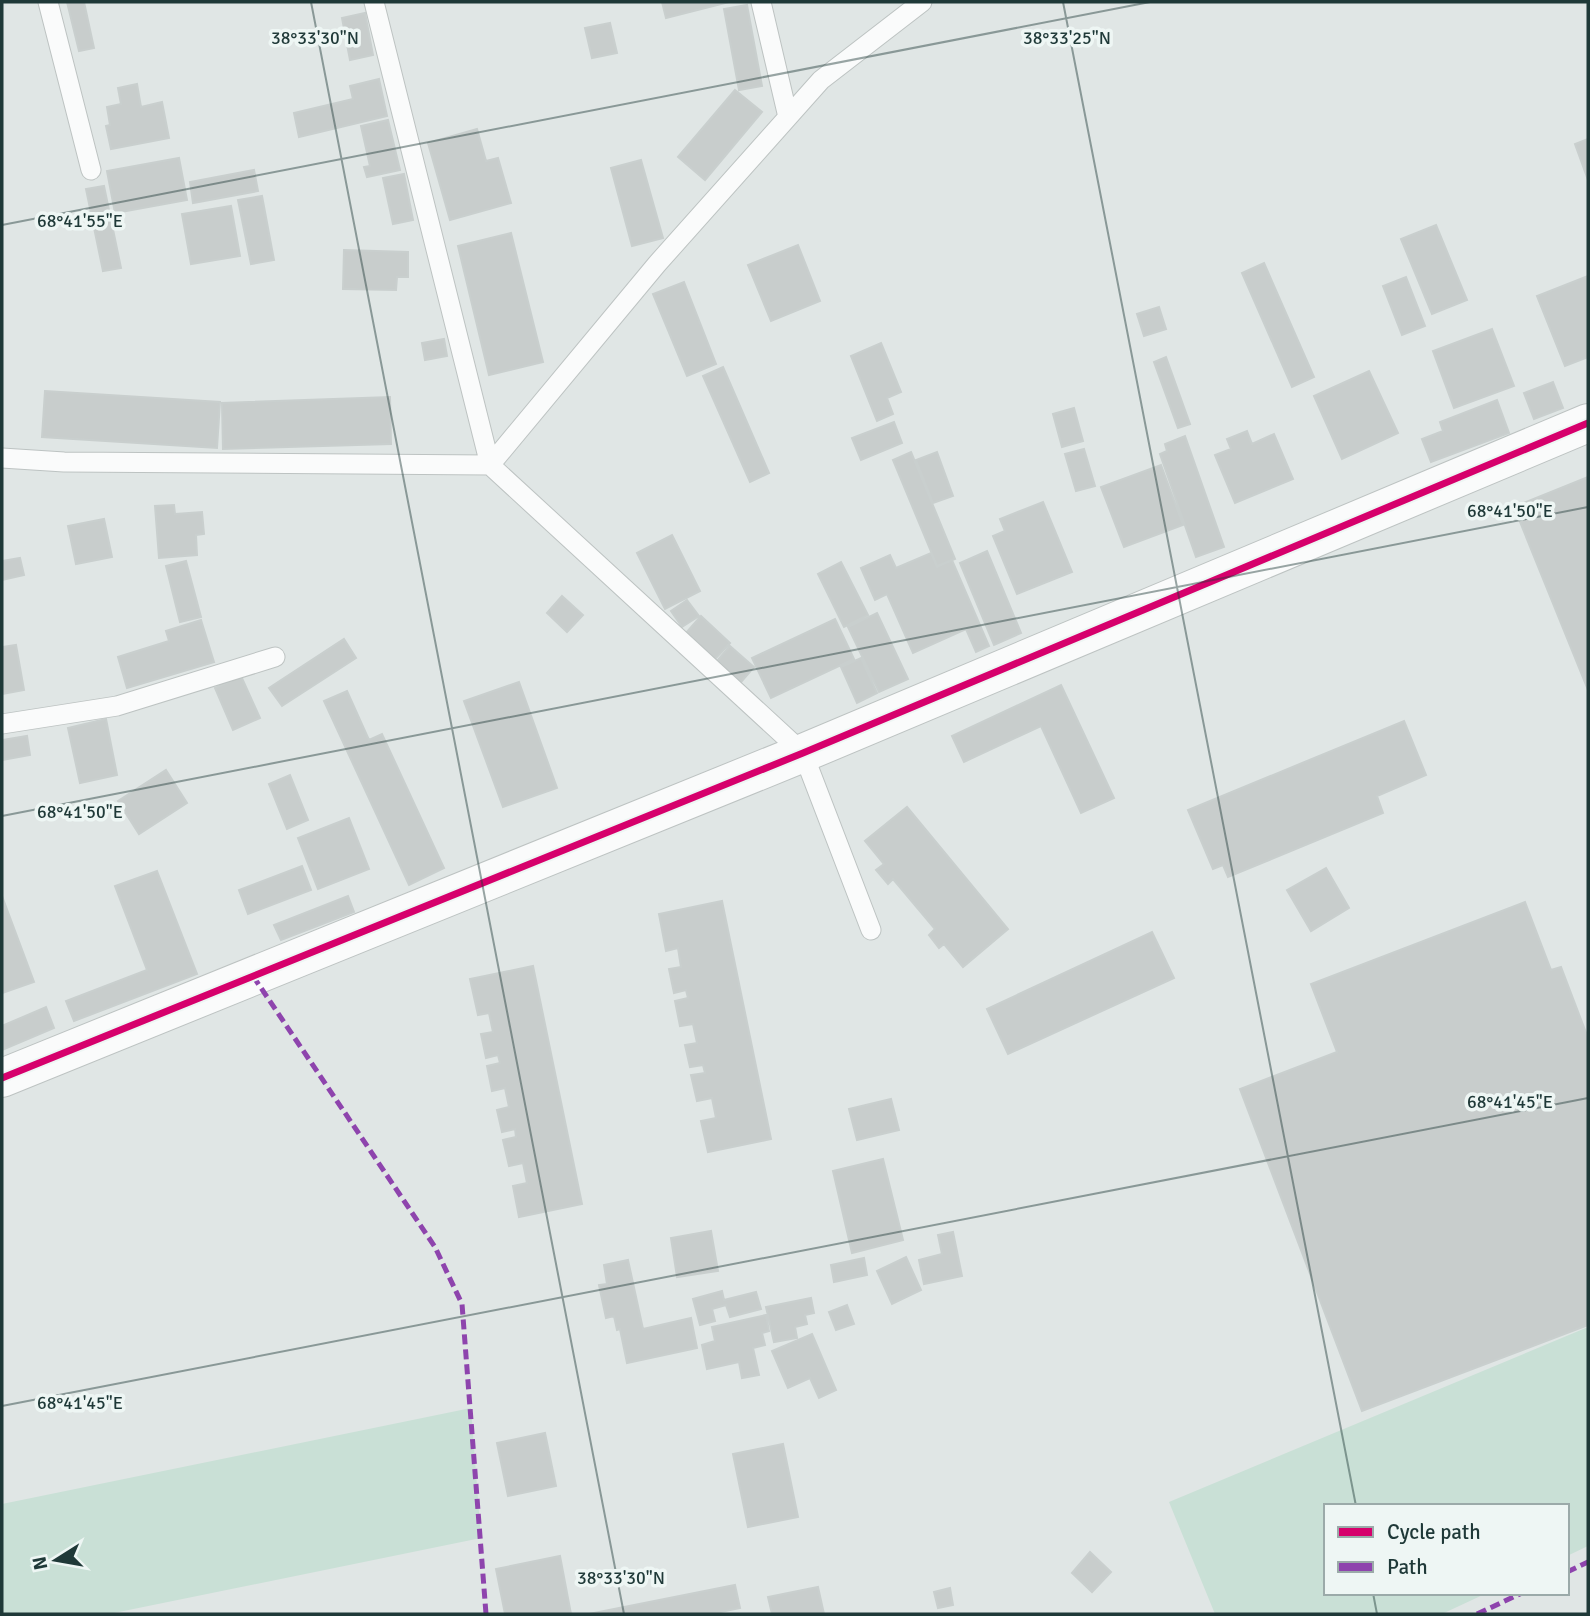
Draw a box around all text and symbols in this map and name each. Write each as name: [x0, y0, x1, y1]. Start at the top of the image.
text: 38°33'30"N: [271, 27, 359, 49]
text: 38°33'25"N: [1023, 27, 1111, 49]
text: 68°41'55"E: [37, 210, 123, 232]
text: 68°41'50"E: [1467, 500, 1553, 522]
text: 68°41'50"E: [37, 801, 123, 823]
text: 68°41'45"E: [1467, 1091, 1553, 1113]
text: 68°41'45"E: [37, 1392, 123, 1414]
legend: [1324, 1504, 1569, 1595]
text: Cycle path: [1387, 1519, 1481, 1545]
north arrow: [21, 1525, 91, 1595]
text: N: [27, 1554, 53, 1572]
text: Path: [1387, 1554, 1428, 1580]
text: 38°33'30"N: [577, 1567, 665, 1589]

